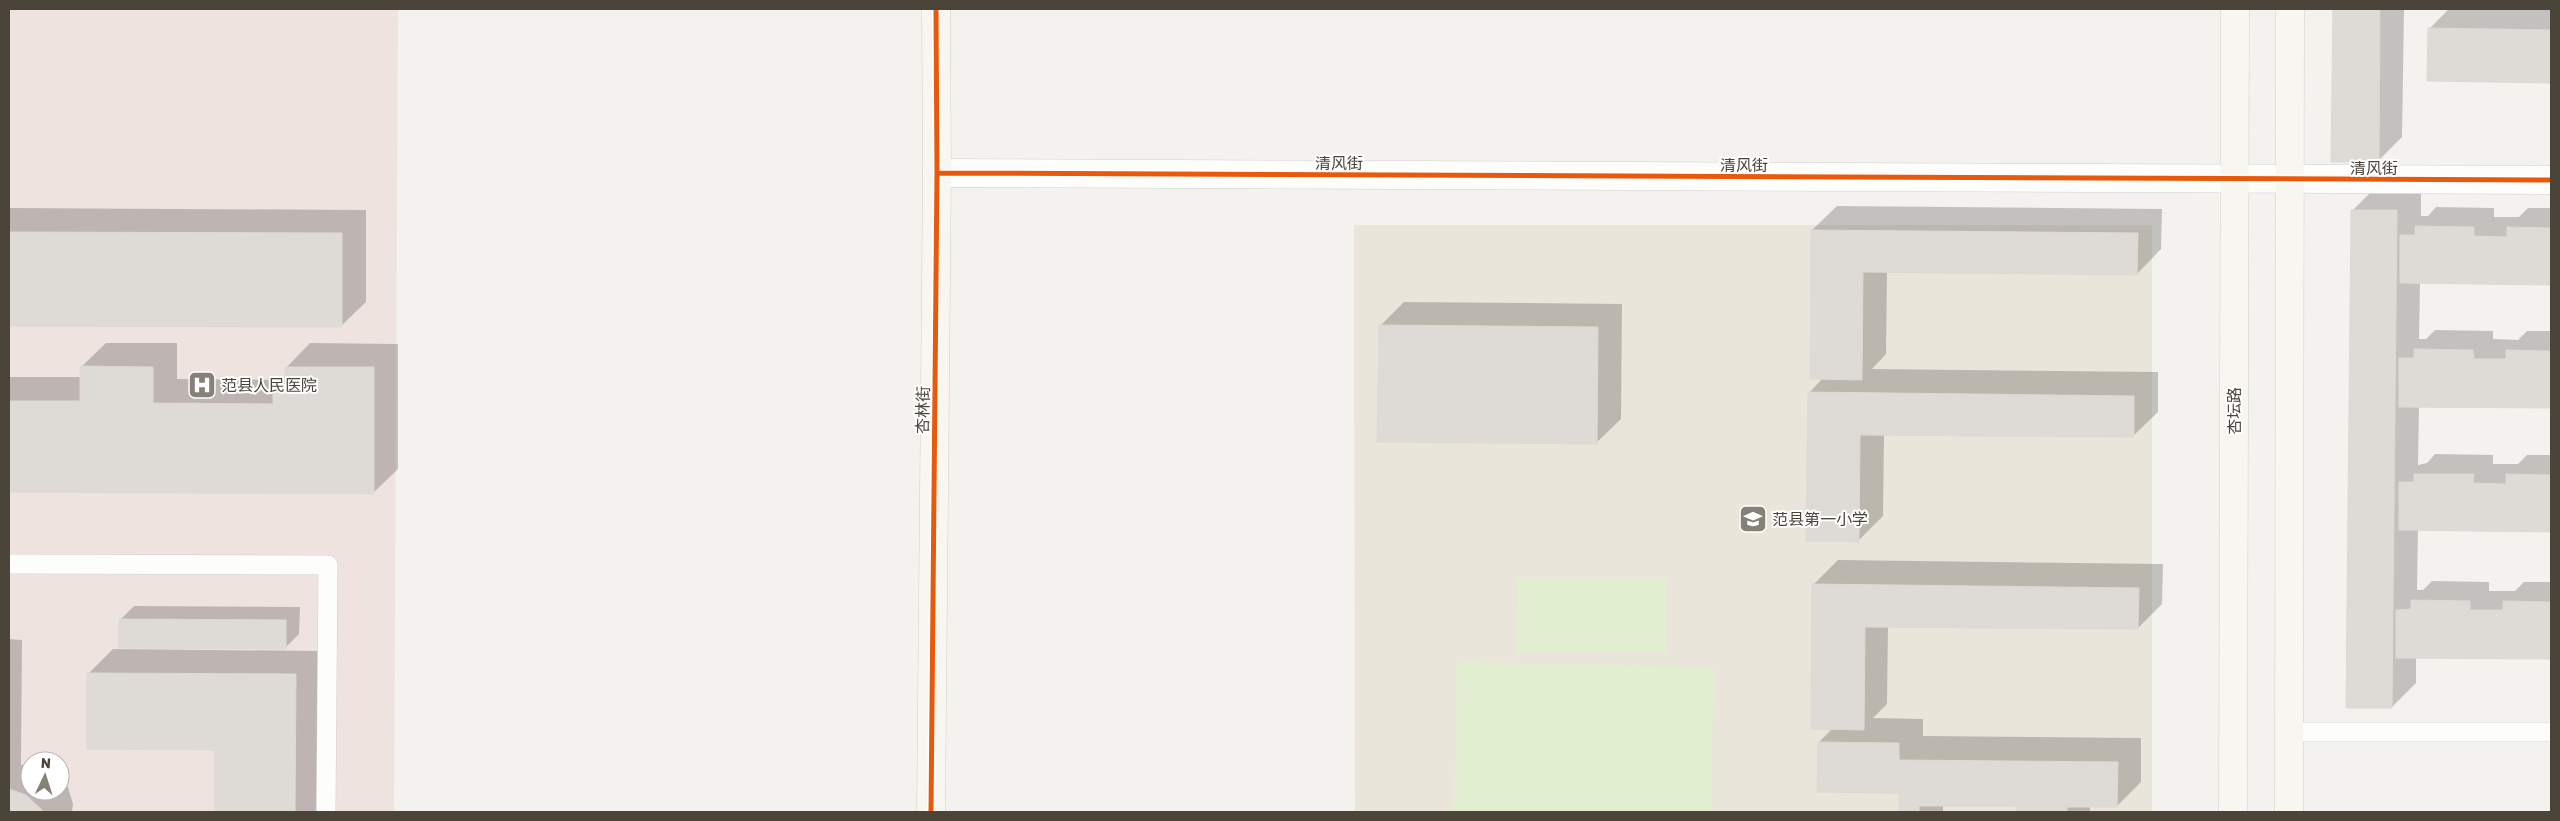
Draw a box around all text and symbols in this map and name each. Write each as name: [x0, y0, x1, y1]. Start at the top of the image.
street label: 清风街: [1315, 154, 1363, 173]
street label: 清风街: [1720, 156, 1768, 175]
street label: 清风街: [2350, 159, 2398, 178]
hospital icon: 范县人民医院: [187, 370, 217, 400]
place label: 范县人民医院: [221, 376, 317, 395]
street label: 杏林街: [913, 386, 933, 434]
street label: 杏坛路: [2225, 387, 2244, 435]
school or university icon: 范县第一小学: [1738, 504, 1768, 534]
place label: 范县第一小学: [1772, 510, 1868, 529]
north arrow: [20, 751, 70, 801]
text: N: [40, 755, 51, 772]

